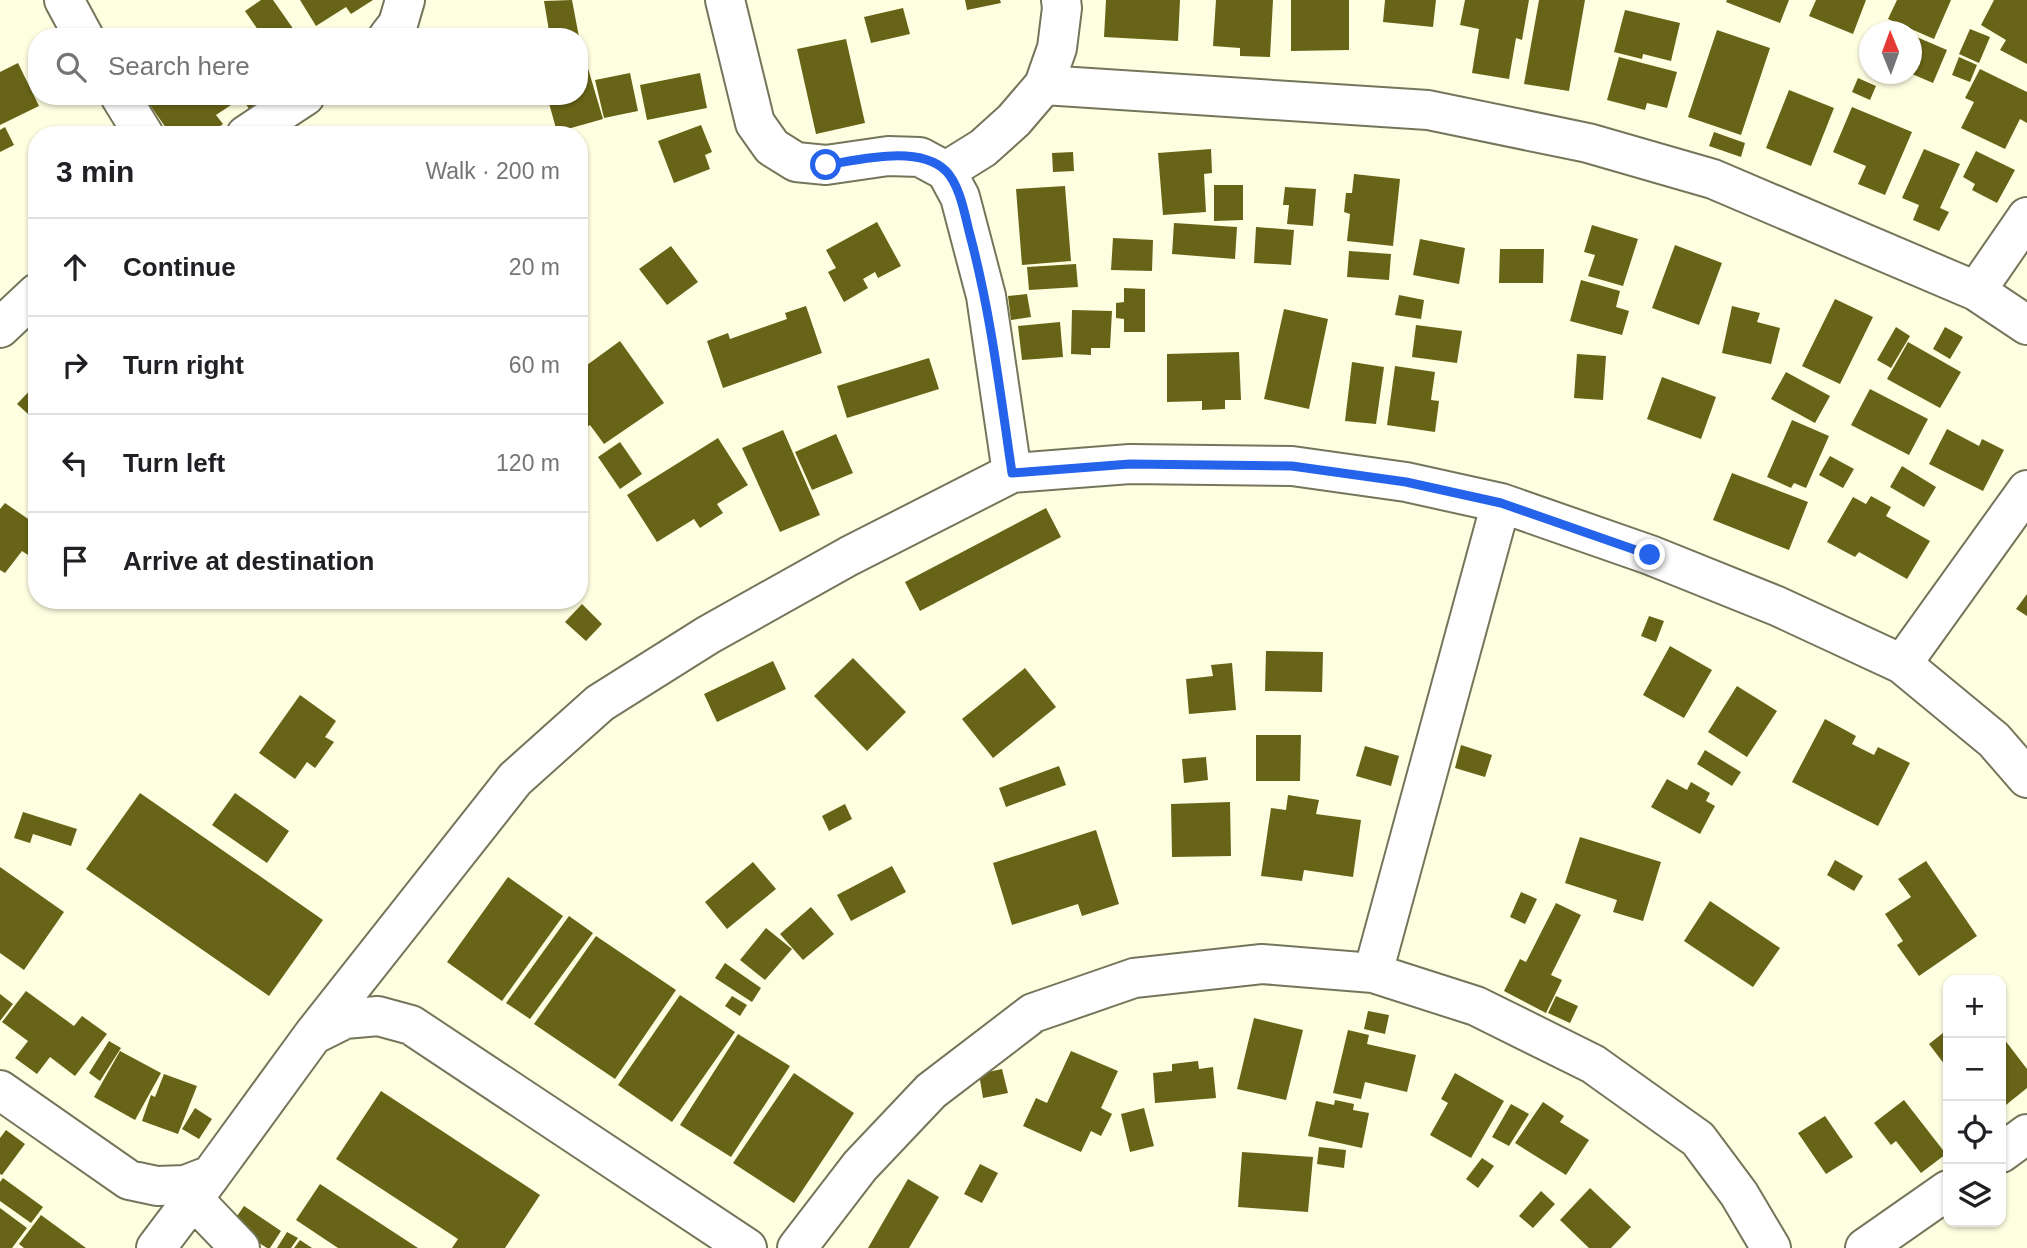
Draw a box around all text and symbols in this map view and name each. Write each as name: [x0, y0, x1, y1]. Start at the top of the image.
north arrow: [1859, 21, 1922, 84]
search box: [28, 28, 588, 105]
icon: search: [52, 48, 90, 86]
text: Search here: [108, 51, 250, 81]
route start: [810, 149, 841, 180]
text: 3 min: [56, 155, 134, 188]
text: Walk · 200 m: [425, 158, 560, 184]
icon: ahead: [56, 248, 94, 286]
text: Continue: [123, 252, 236, 282]
text: 20 m: [509, 254, 560, 280]
icon: right: [56, 346, 94, 384]
text: Turn right: [123, 350, 244, 380]
text: 60 m: [509, 352, 560, 378]
icon: left: [56, 444, 94, 482]
text: Turn left: [123, 448, 225, 478]
text: 120 m: [496, 450, 560, 476]
route end: [1634, 539, 1665, 570]
icon: arrive: [56, 542, 94, 580]
text: Arrive at destination: [123, 546, 374, 576]
map controls: [1943, 975, 2006, 1227]
button: +: [1943, 975, 2006, 1038]
button: −: [1943, 1038, 2006, 1101]
button: locate: [1943, 1101, 2006, 1164]
button: layers: [1943, 1164, 2006, 1227]

